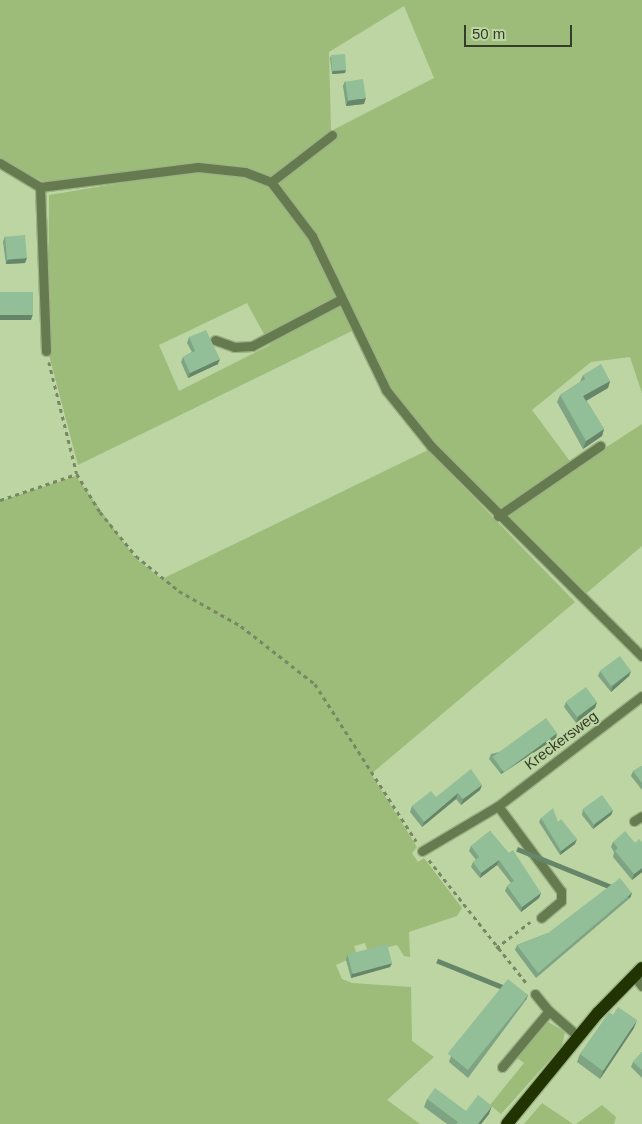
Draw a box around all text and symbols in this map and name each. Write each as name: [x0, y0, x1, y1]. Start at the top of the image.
scale bar: [467, 15, 574, 47]
text: 50 m: [472, 25, 505, 42]
street label: Kreckersweg: [521, 707, 601, 773]

